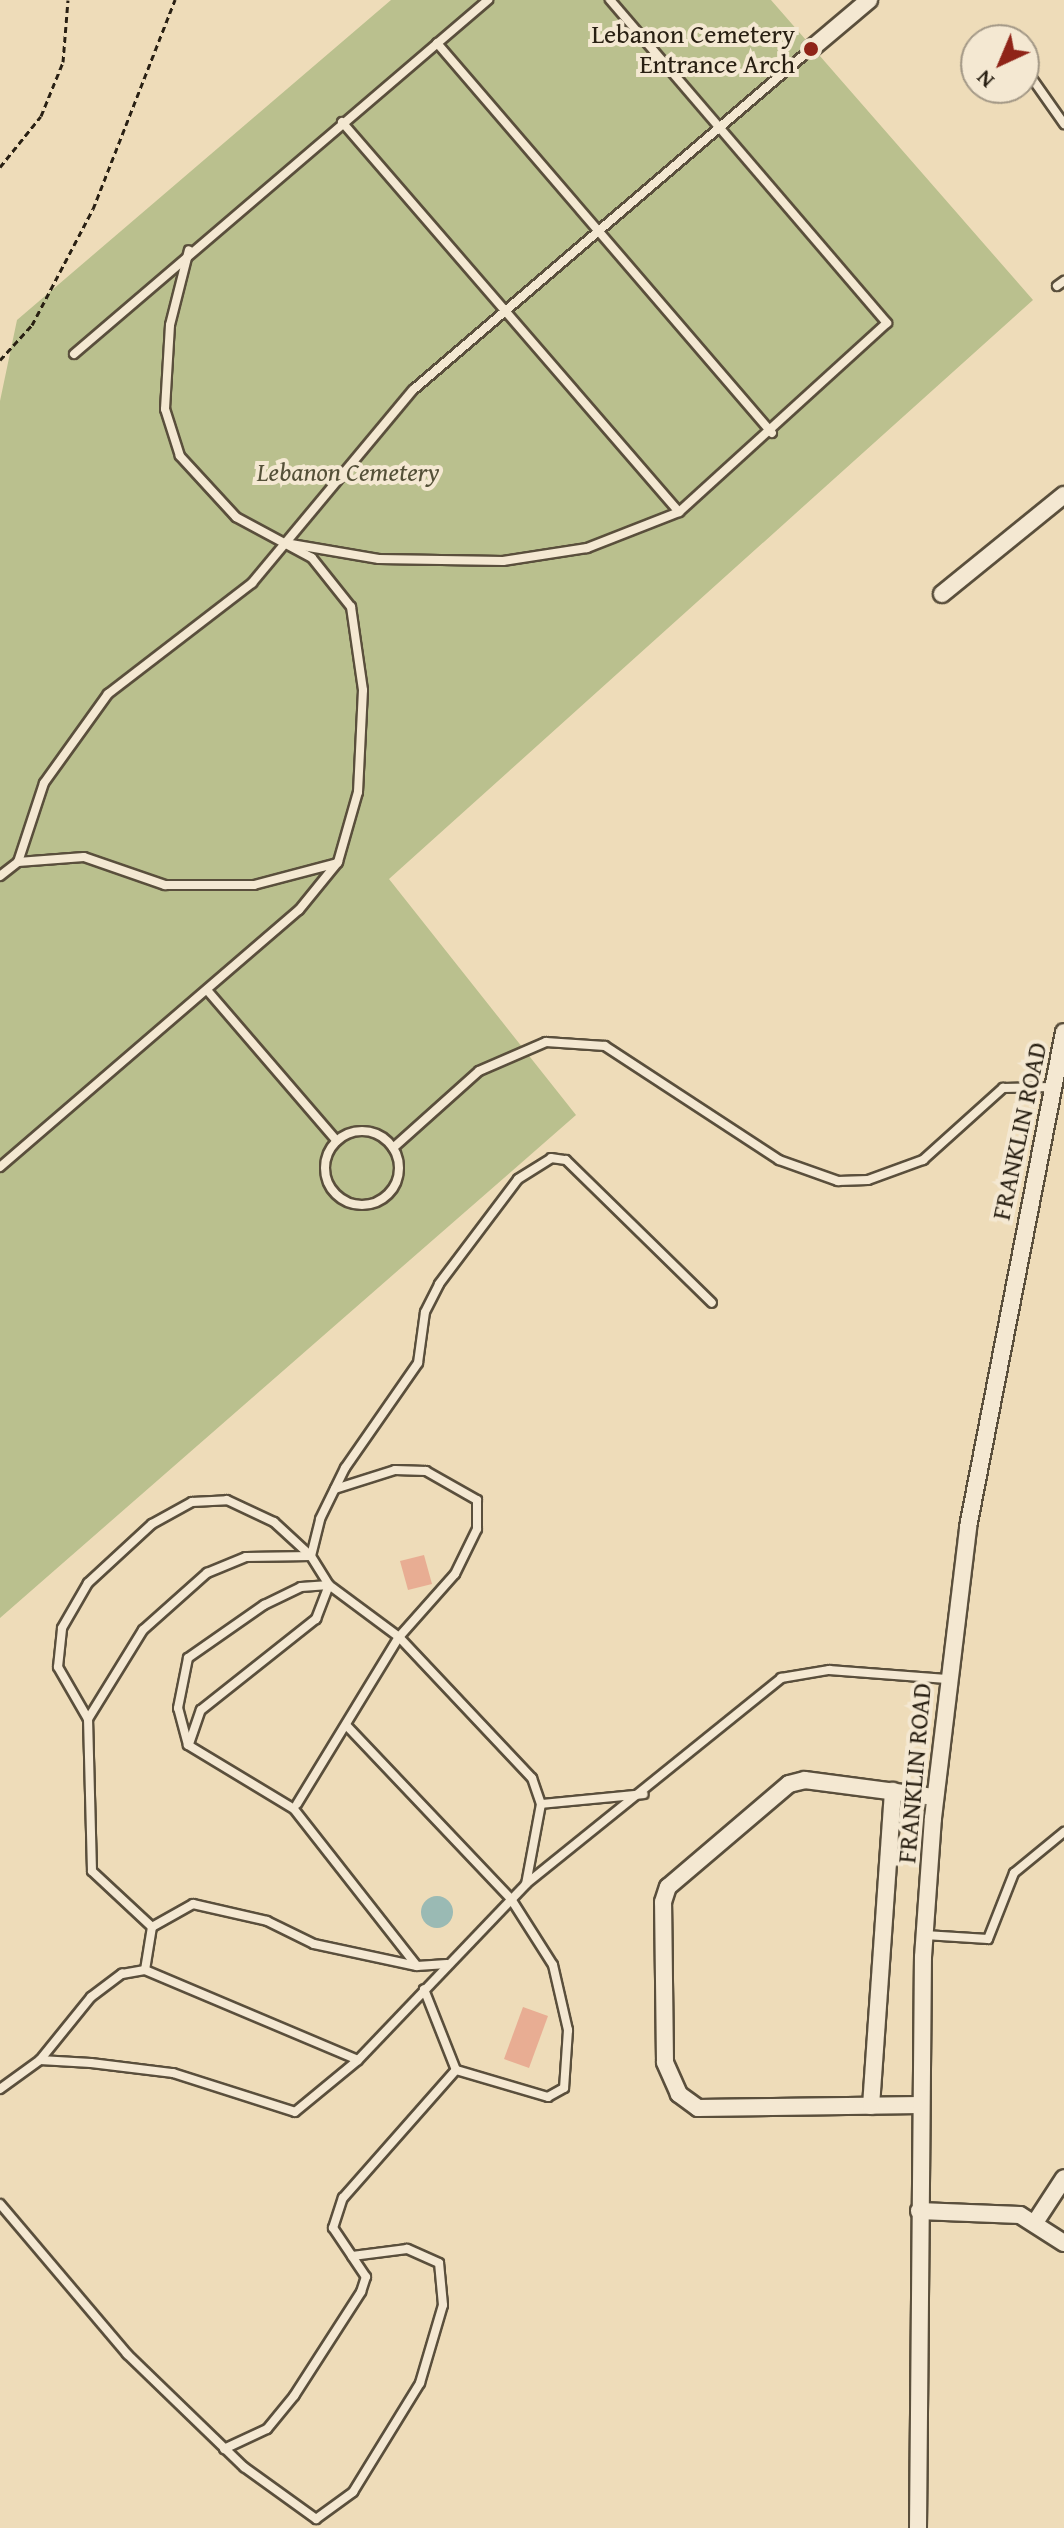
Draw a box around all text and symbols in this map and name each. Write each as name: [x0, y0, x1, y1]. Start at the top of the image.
place label: Lebanon Cemetery Entrance Arch: [591, 18, 795, 80]
north arrow: [960, 24, 1040, 104]
marker: Lebanon Cemetery Entrance Arch: [802, 40, 820, 58]
text: N: [968, 63, 1001, 96]
park label: Lebanon Cemetery: [257, 456, 439, 488]
street label: FRANKLIN ROAD: [985, 1039, 1053, 1223]
street label: FRANKLIN ROAD: [891, 1682, 937, 1864]

